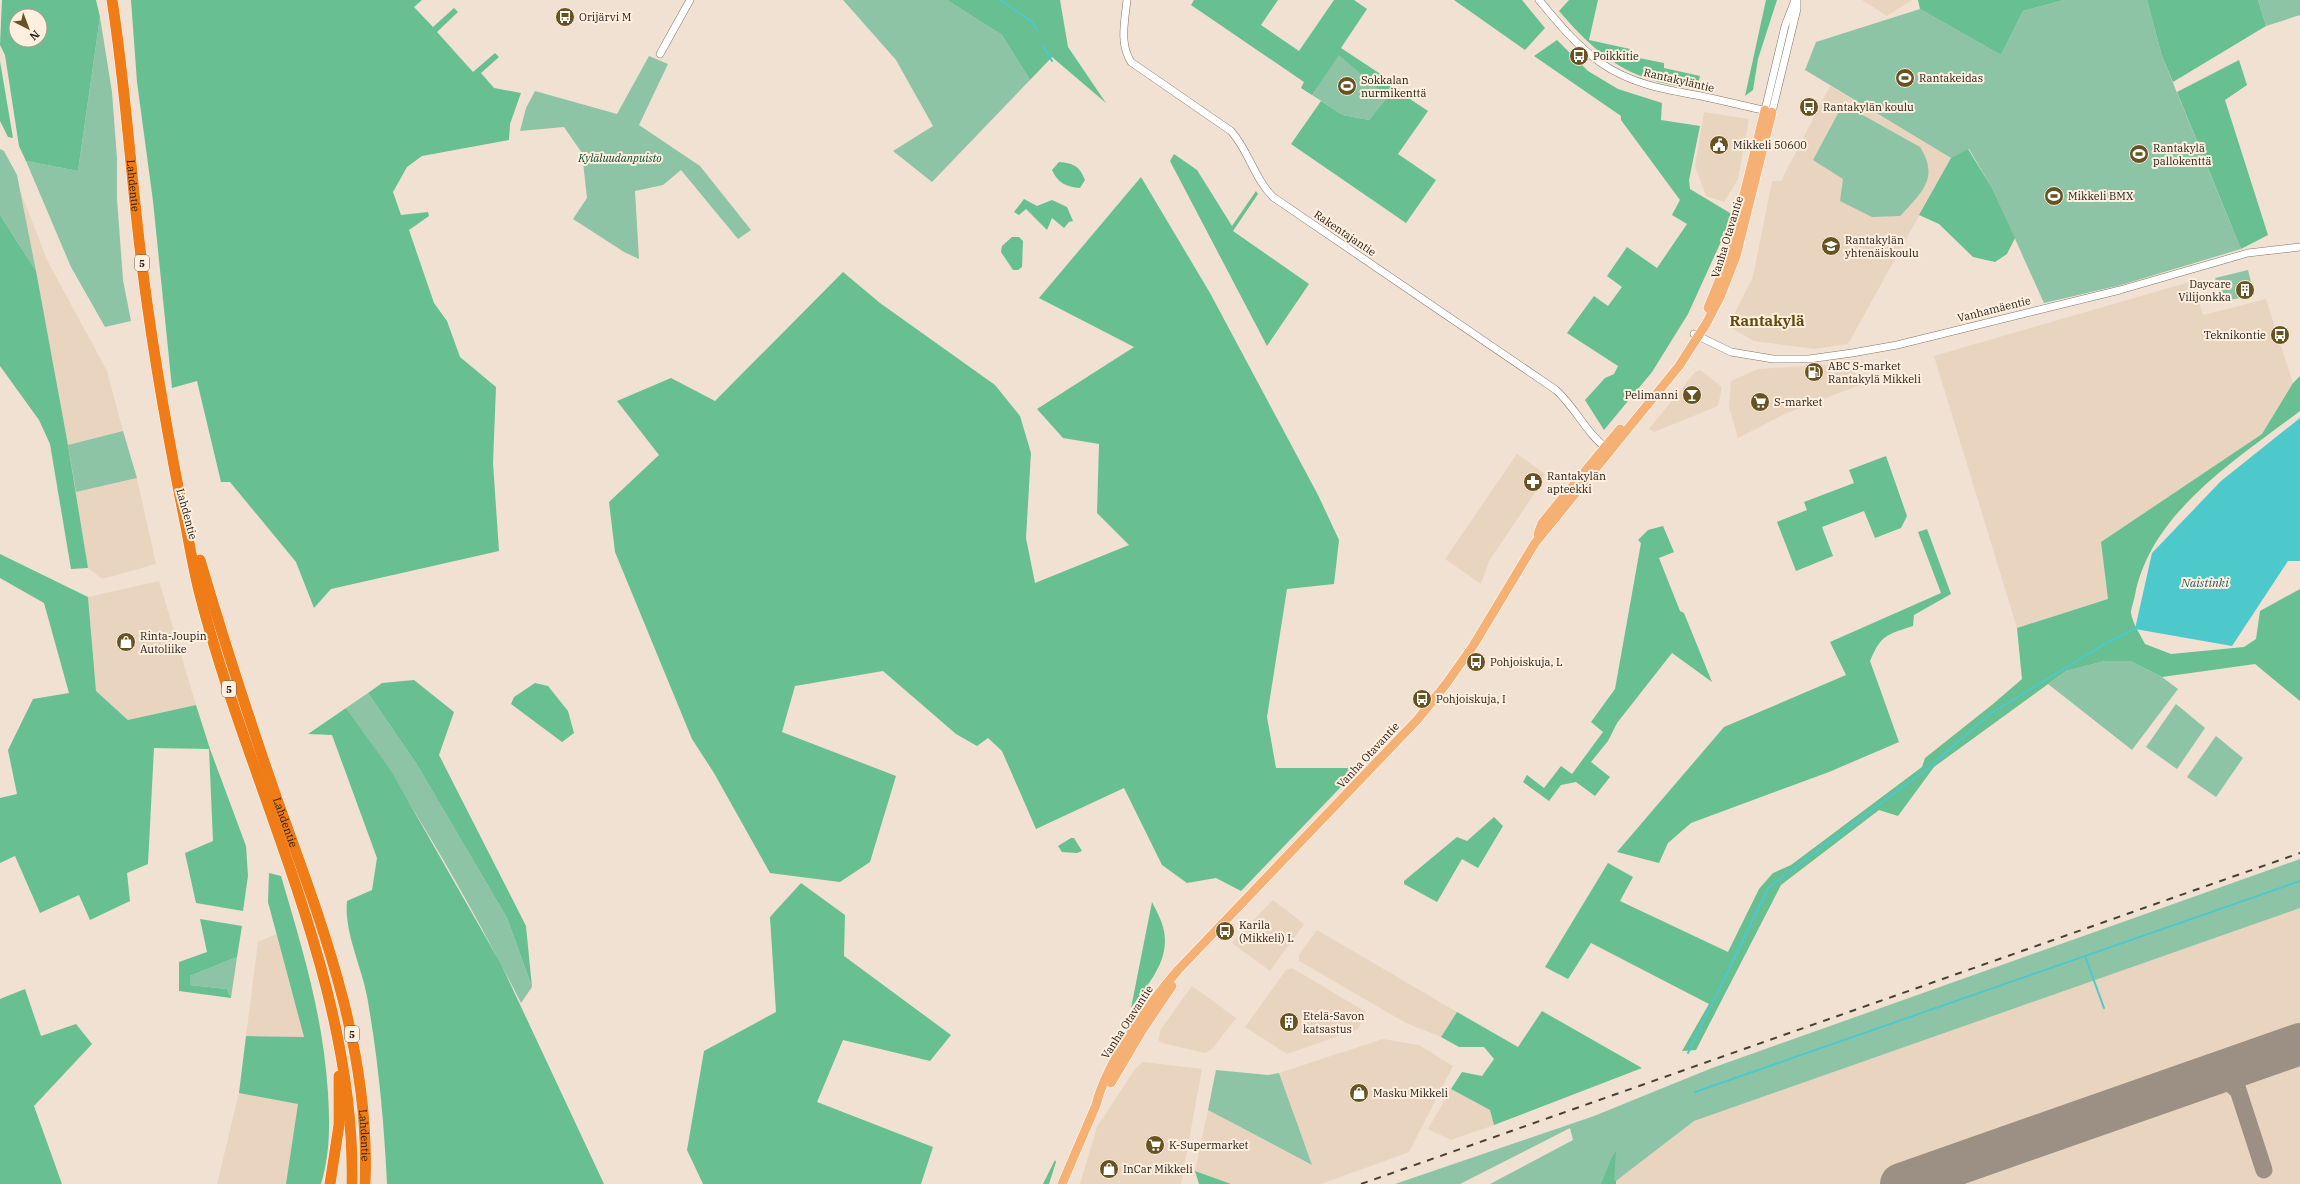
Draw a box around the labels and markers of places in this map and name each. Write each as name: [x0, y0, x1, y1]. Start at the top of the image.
bus stop icon: Orijärvi M: [554, 6, 576, 28]
place label: Orijärvi M: [579, 10, 631, 24]
bus stop icon: Poikkitie: [1568, 45, 1590, 67]
place label: Poikkitie: [1593, 49, 1639, 63]
sports icon: Rantakeidas: [1894, 67, 1916, 89]
place label: Rantakeidas: [1919, 71, 1983, 85]
place label: Sokkalan nurmikenttä: [1361, 73, 1427, 100]
sports icon: Sokkalan nurmikenttä: [1336, 75, 1358, 97]
bus stop icon: Rantakylän koulu: [1798, 96, 1820, 118]
place label: Rantakylän koulu: [1823, 100, 1914, 114]
public building icon: Mikkeli 50600: [1708, 134, 1730, 156]
place label: Mikkeli 50600: [1733, 138, 1807, 152]
place label: Rantakylä pallokenttä: [2153, 141, 2212, 168]
sports icon: Rantakylä pallokenttä: [2128, 143, 2150, 165]
sports icon: Mikkeli BMX: [2043, 185, 2065, 207]
place label: Mikkeli BMX: [2068, 189, 2134, 203]
place label: Rantakylän yhtenäiskoulu: [1845, 233, 1919, 260]
school or university icon: Rantakylän yhtenäiskoulu: [1820, 235, 1842, 257]
place label: Daycare Vilijonkka: [2178, 277, 2231, 304]
building icon: Daycare Vilijonkka: [2234, 279, 2256, 301]
bus stop icon: Teknikontie: [2269, 324, 2291, 346]
place label: Teknikontie: [2204, 328, 2266, 342]
place label: ABC S-market Rantakylä Mikkeli: [1828, 359, 1921, 386]
fuel station icon: ABC S-market Rantakylä Mikkeli: [1803, 361, 1825, 383]
bar icon: Pelimanni: [1681, 384, 1703, 406]
place label: Pelimanni: [1625, 388, 1679, 402]
supermarket icon: S-market: [1749, 391, 1771, 413]
place label: S-market: [1774, 395, 1822, 409]
place label: Rantakylän apteekki: [1547, 469, 1606, 496]
pharmacy icon: Rantakylän apteekki: [1522, 471, 1544, 493]
place label: Rinta-Joupin Autoliike: [140, 629, 207, 656]
shop icon: Rinta-Joupin Autoliike: [115, 631, 137, 653]
bus stop icon: Pohjoiskuja, L: [1465, 651, 1487, 673]
place label: Pohjoiskuja, L: [1490, 655, 1563, 669]
bus stop icon: Pohjoiskuja, I: [1411, 688, 1433, 710]
place label: Pohjoiskuja, I: [1436, 692, 1506, 706]
place label: Karila (Mikkeli) L: [1239, 918, 1294, 945]
bus stop icon: Karila (Mikkeli) L: [1214, 920, 1236, 942]
place label: Etelä-Savon katsastus: [1303, 1009, 1365, 1036]
building icon: Etelä-Savon katsastus: [1278, 1011, 1300, 1033]
shop icon: Masku Mikkeli: [1348, 1082, 1370, 1104]
place label: Masku Mikkeli: [1373, 1086, 1449, 1100]
supermarket icon: K-Supermarket: [1144, 1134, 1166, 1156]
place label: K-Supermarket: [1169, 1138, 1249, 1152]
shop icon: InCar Mikkeli: [1098, 1158, 1120, 1180]
place label: InCar Mikkeli: [1123, 1162, 1193, 1176]

